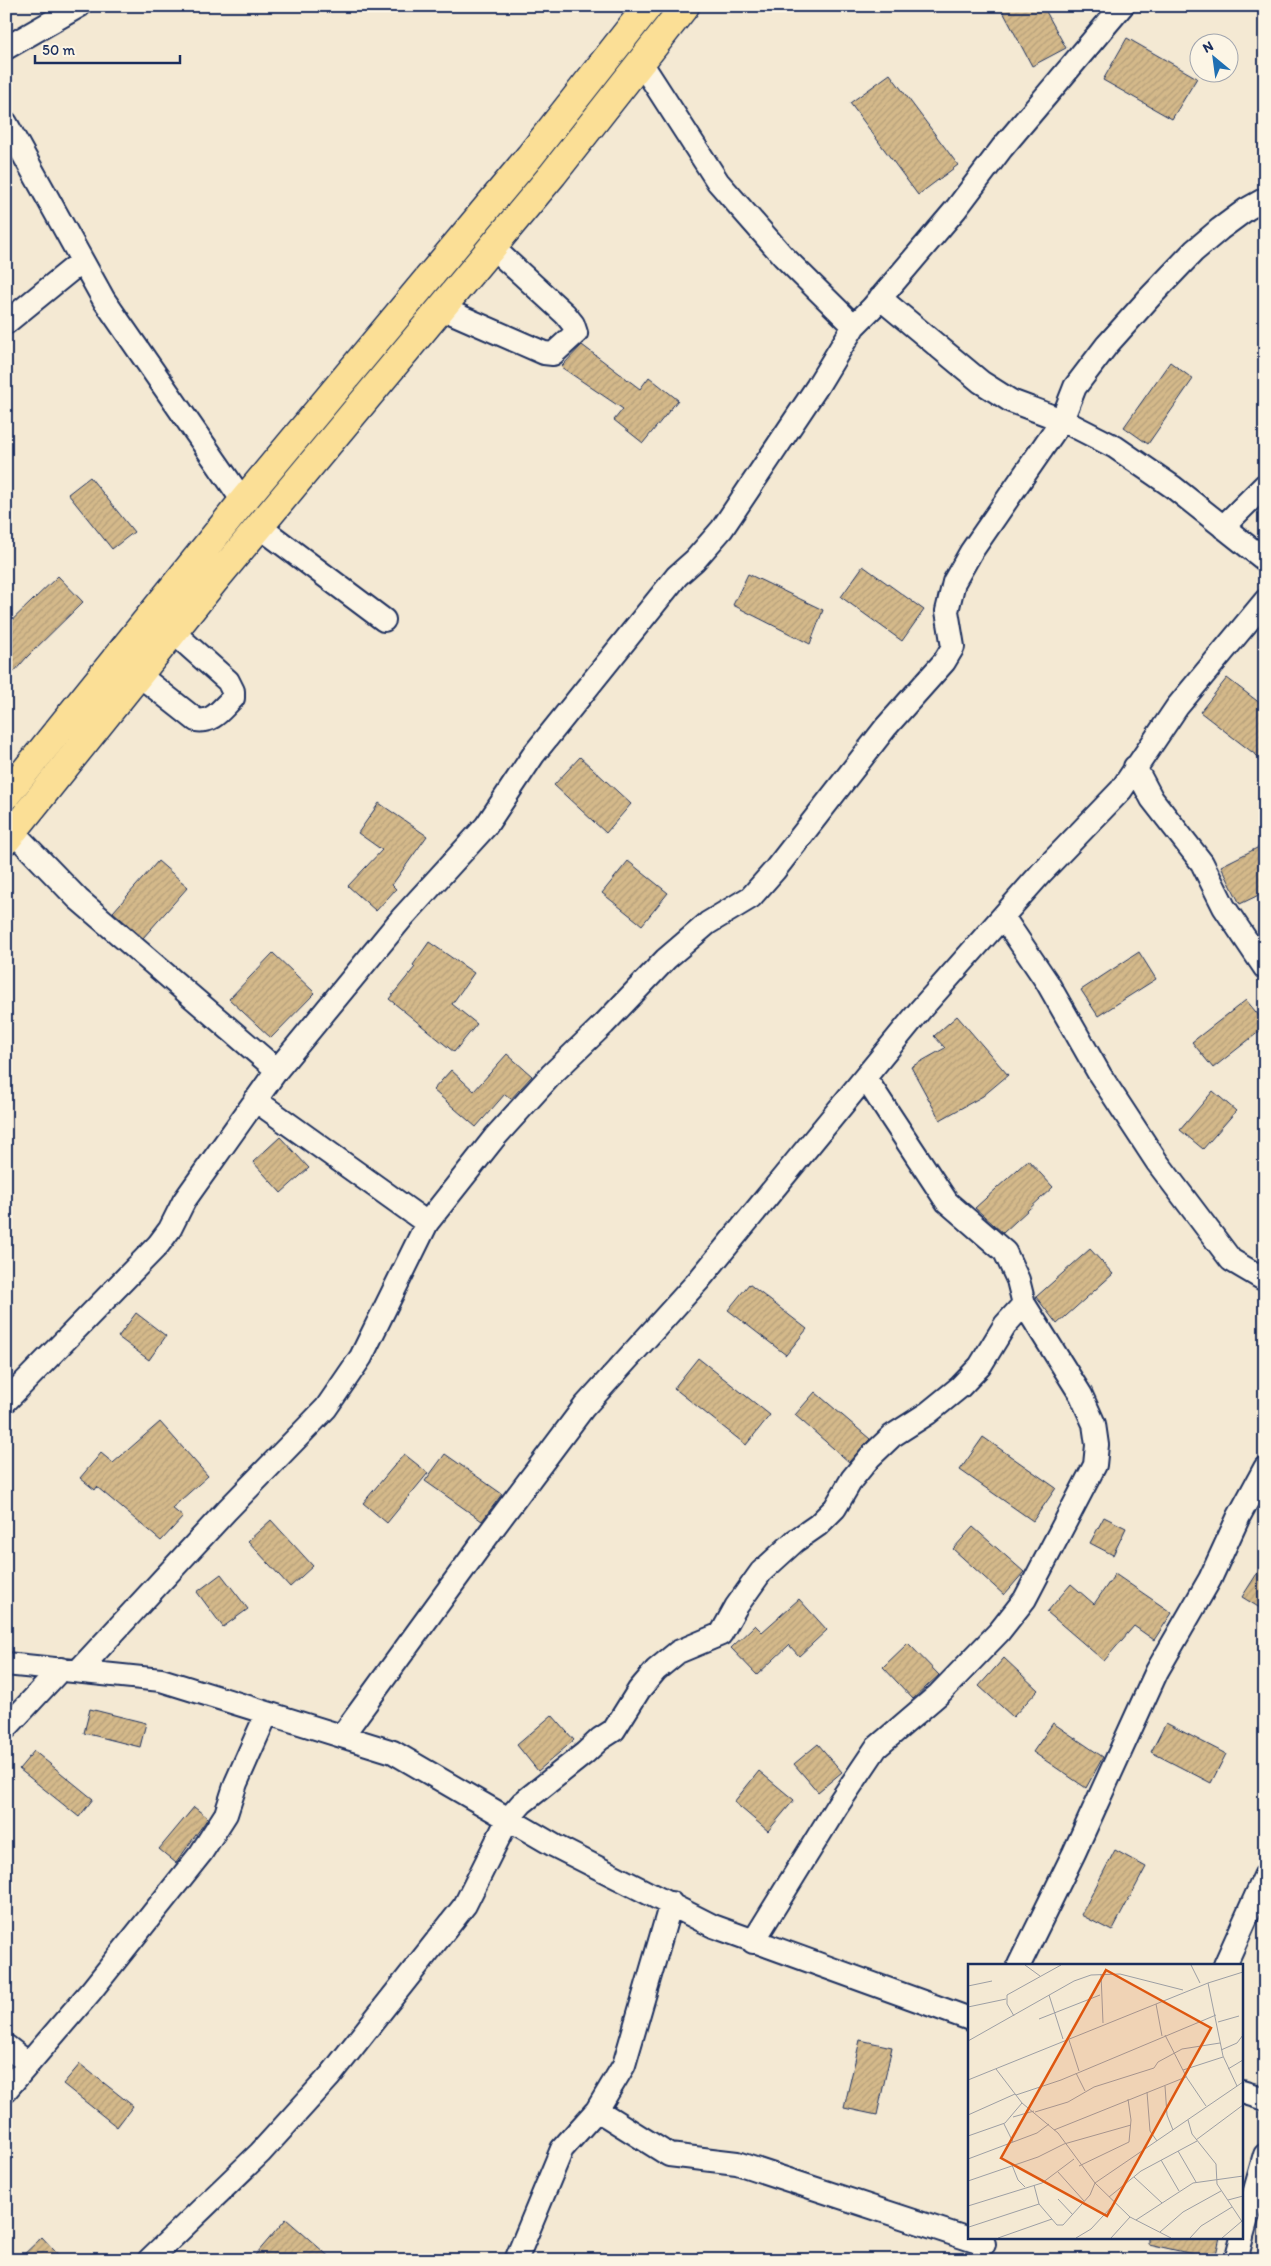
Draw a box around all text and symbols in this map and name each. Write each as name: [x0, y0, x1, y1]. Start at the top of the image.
scale bar: [35, 32, 180, 64]
north arrow: [1188, 32, 1238, 82]
text: N: [1200, 37, 1216, 57]
text: 50 m: [42, 41, 75, 59]
inset map: [968, 1964, 1244, 2238]

